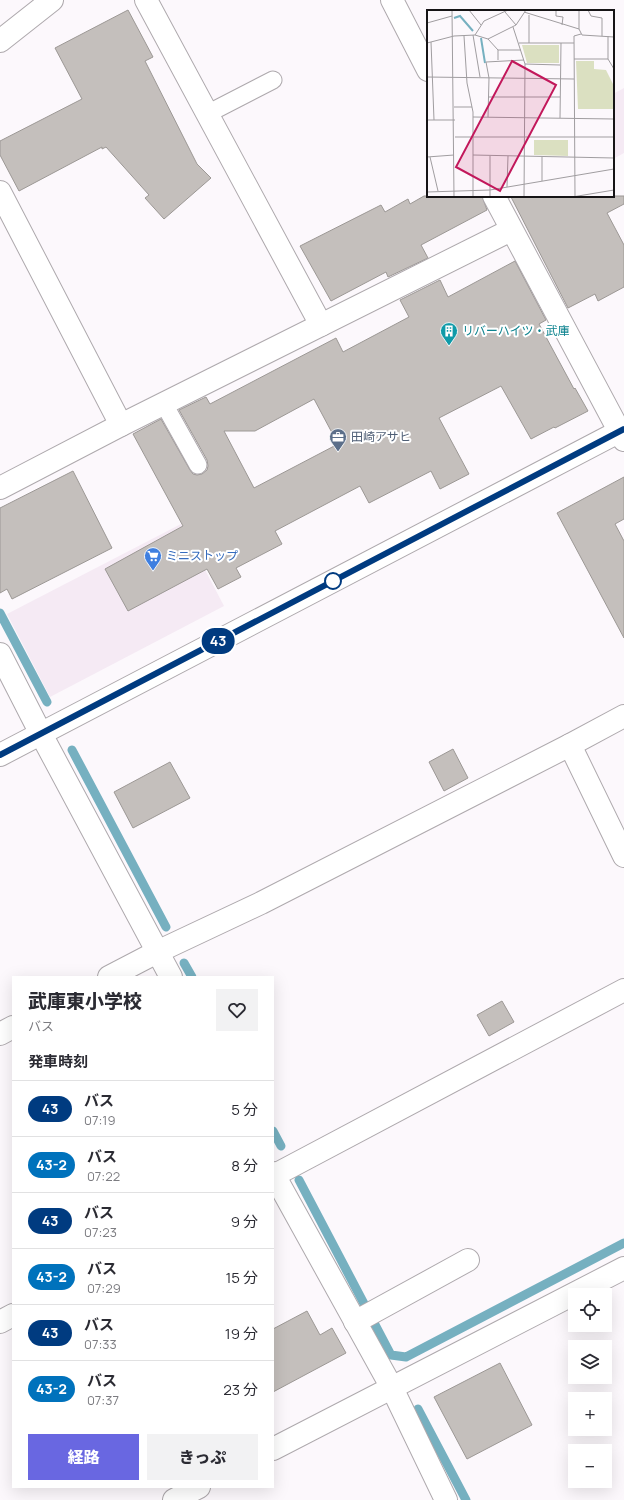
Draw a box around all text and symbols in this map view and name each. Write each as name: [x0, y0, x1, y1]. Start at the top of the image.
inset map: [427, 10, 614, 197]
building icon: リバーハイツ・武庫: [439, 321, 459, 346]
place label: リバーハイツ・武庫: [462, 322, 570, 339]
office icon: 田崎アサヒ: [328, 427, 348, 452]
place label: 田崎アサヒ: [351, 428, 411, 445]
supermarket icon: ミニストップ: [143, 546, 163, 571]
place label: ミニストップ: [166, 547, 238, 564]
unlabelled marker: [324, 572, 342, 590]
line badge: 43: [200, 628, 236, 654]
text: 43: [210, 631, 226, 650]
text: 武庫東小学校: [28, 988, 142, 1014]
button: heart: [216, 989, 258, 1031]
text: バス: [28, 1017, 54, 1035]
text: 発車時刻: [28, 1051, 88, 1072]
text: バス: [84, 1090, 114, 1111]
text: 43: [42, 1099, 58, 1118]
text: 5 分: [231, 1099, 258, 1120]
text: 07:19: [84, 1111, 115, 1129]
text: バス: [87, 1146, 117, 1167]
text: 43-2: [36, 1155, 67, 1174]
text: 8 分: [231, 1155, 258, 1176]
text: 07:22: [87, 1167, 120, 1185]
text: バス: [84, 1202, 114, 1223]
text: 43: [42, 1211, 58, 1230]
text: 9 分: [231, 1211, 258, 1232]
text: 07:23: [84, 1223, 117, 1241]
text: バス: [87, 1258, 117, 1279]
text: 43-2: [36, 1267, 67, 1286]
text: 15 分: [225, 1267, 258, 1288]
text: 07:29: [87, 1279, 121, 1297]
map controls: [568, 1288, 612, 1488]
button: locate: [568, 1288, 612, 1332]
text: バス: [84, 1314, 114, 1335]
text: 43: [42, 1323, 58, 1342]
text: 19 分: [225, 1323, 258, 1344]
text: 07:33: [84, 1335, 117, 1353]
button: layers: [568, 1340, 612, 1384]
text: バス: [87, 1370, 117, 1391]
text: 43-2: [36, 1379, 67, 1398]
text: 23 分: [223, 1379, 258, 1400]
text: 07:37: [87, 1391, 119, 1409]
button: +: [568, 1392, 612, 1436]
button: 経路: [28, 1434, 139, 1480]
button: きっぷ: [147, 1434, 258, 1480]
button: −: [568, 1444, 612, 1488]

